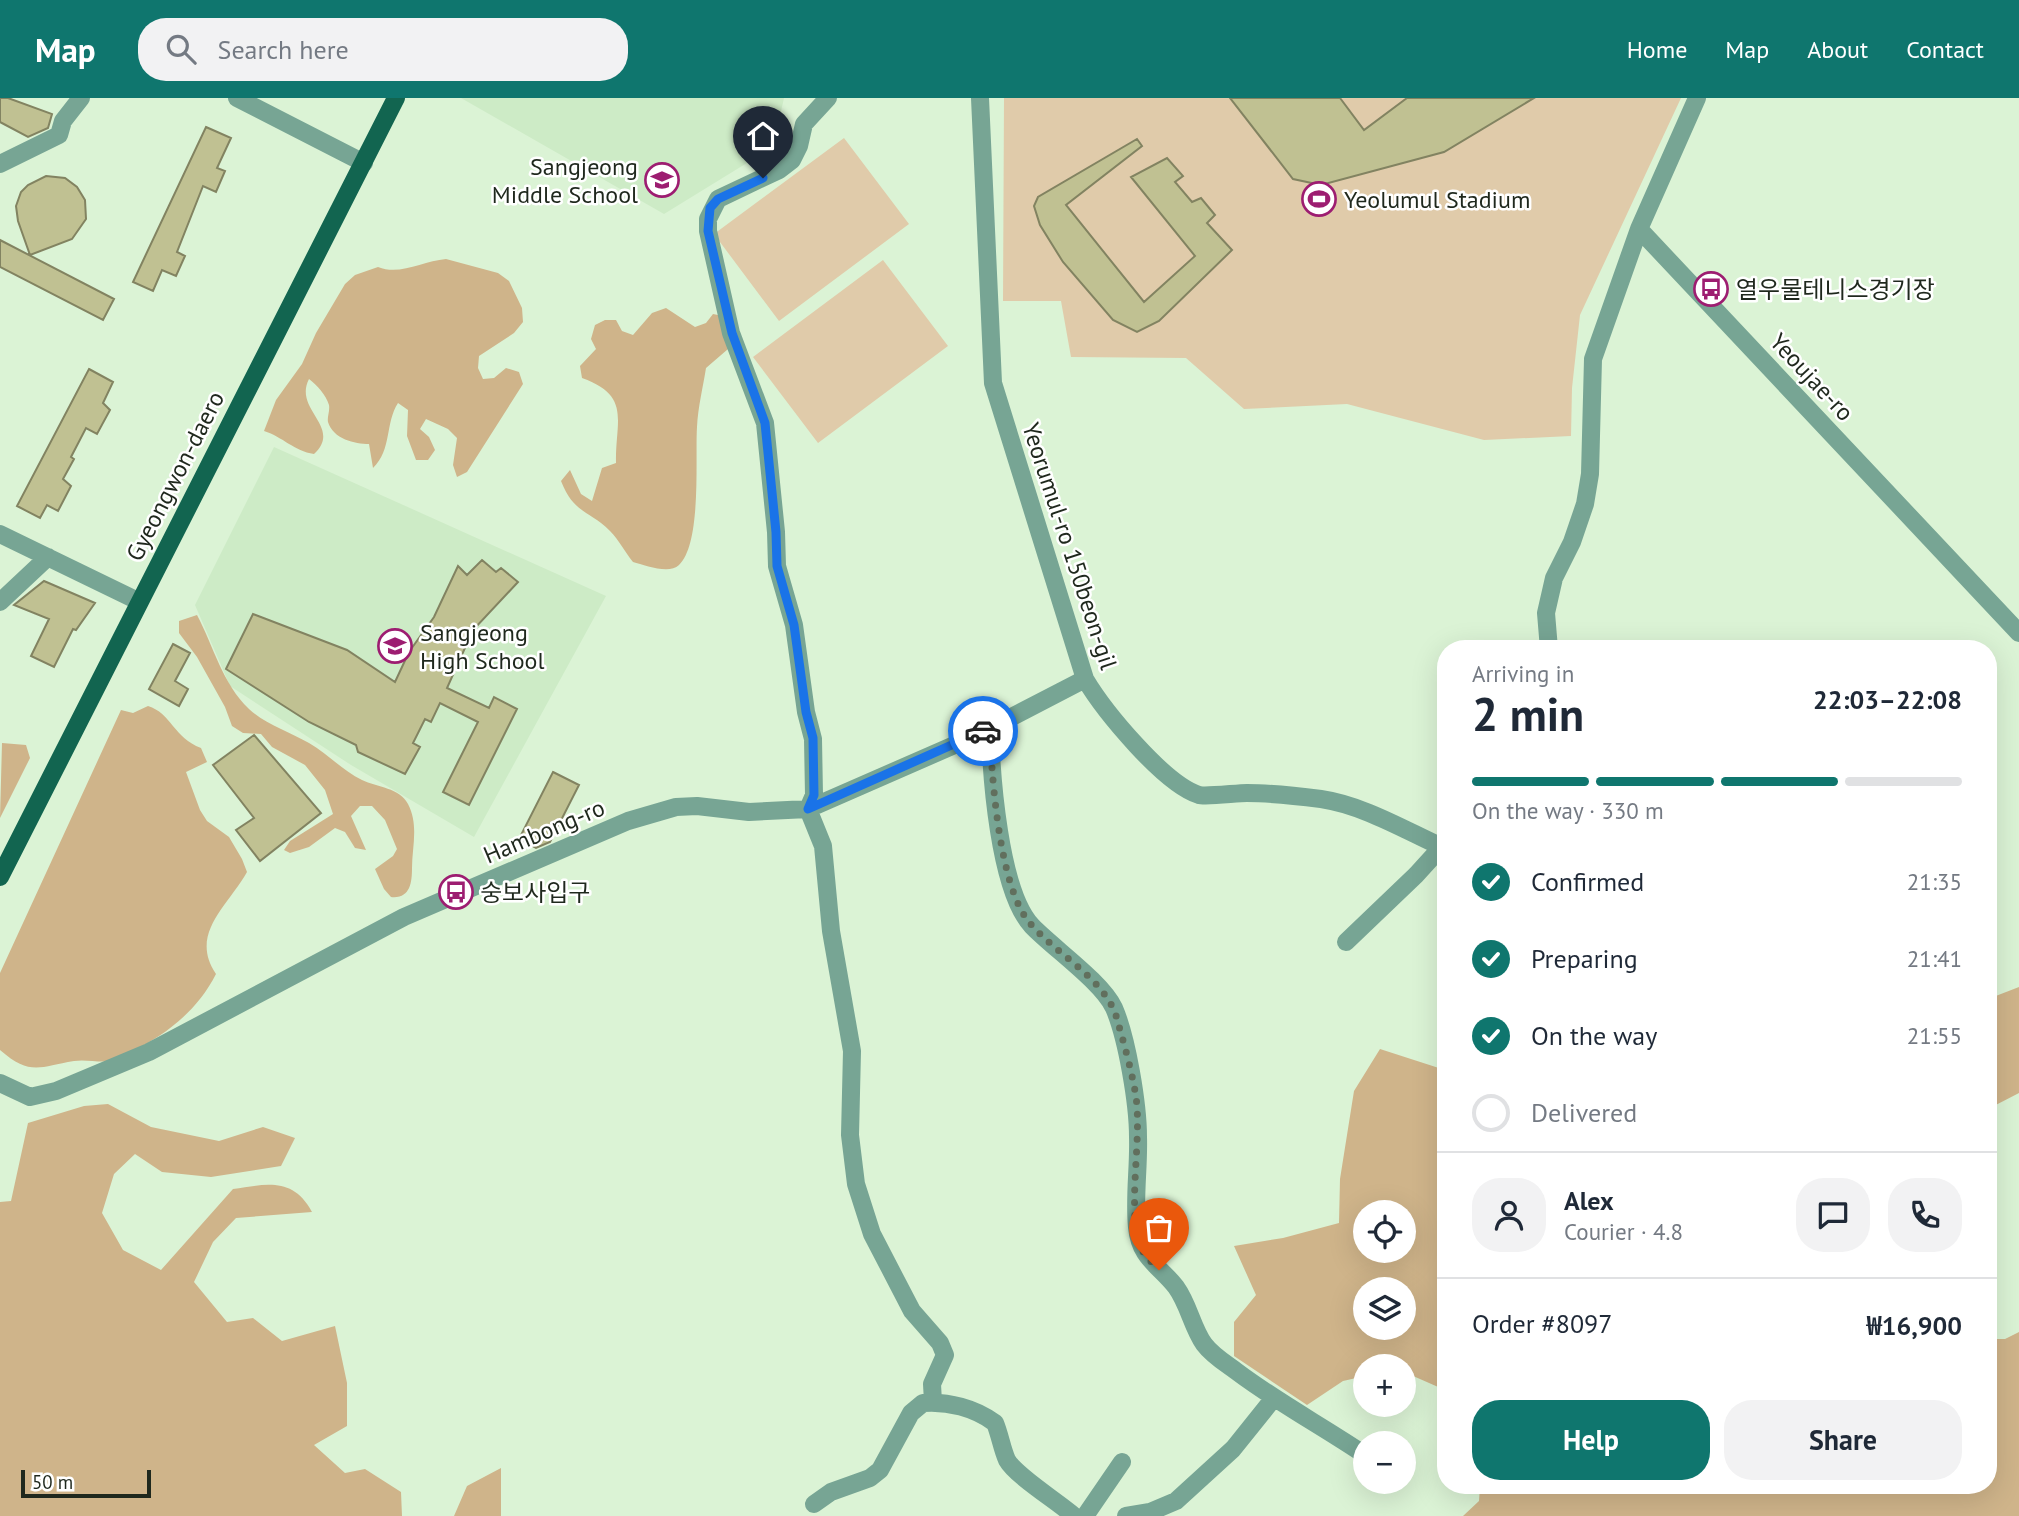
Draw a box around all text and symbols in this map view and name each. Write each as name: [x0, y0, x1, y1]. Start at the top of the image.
search box: [138, 18, 628, 81]
text: Map: [35, 28, 96, 71]
icon: search: [162, 30, 200, 68]
text: Search here: [218, 33, 349, 66]
text: Home: [1627, 34, 1687, 65]
text: Map: [1725, 34, 1769, 65]
text: About: [1807, 34, 1868, 65]
text: Contact: [1906, 34, 1984, 65]
pin: [733, 106, 793, 178]
icon: home: [744, 117, 782, 155]
place label: Sangjeong Middle School: [492, 151, 638, 210]
school or university icon: Sangjeong Middle School: [643, 161, 681, 199]
sports icon: Yeolumul Stadium: [1300, 180, 1338, 218]
place label: Yeolumul Stadium: [1344, 184, 1530, 215]
bus stop icon: 열우물테니스경기장: [1692, 270, 1730, 308]
place label: 열우물테니스경기장: [1736, 274, 1935, 305]
street label: Yeoujae-ro: [1763, 326, 1861, 428]
street label: Gyeongwon-daero: [119, 386, 231, 566]
street label: Yeorumul-ro 150beon-gil: [1015, 419, 1125, 673]
place label: Sangjeong High School: [420, 617, 544, 676]
school or university icon: Sangjeong High School: [376, 627, 414, 665]
text: Arriving in: [1472, 659, 1574, 688]
text: 22:03–22:08: [1813, 683, 1962, 716]
text: 2 min: [1472, 684, 1584, 744]
courier: [948, 696, 1018, 766]
icon: car: [964, 712, 1002, 750]
street label: Hambong-ro: [479, 792, 609, 870]
text: On the way · 330 m: [1472, 796, 1664, 825]
icon: check: [1472, 863, 1510, 901]
text: Confirmed: [1531, 865, 1644, 898]
text: 21:35: [1907, 867, 1962, 896]
bus stop icon: 숭보사입구: [437, 873, 475, 911]
place label: 숭보사입구: [480, 877, 590, 908]
icon: check: [1472, 940, 1510, 978]
text: Preparing: [1531, 942, 1638, 975]
text: 21:41: [1907, 944, 1962, 973]
icon: check: [1472, 1017, 1510, 1055]
text: On the way: [1531, 1019, 1657, 1052]
text: 21:55: [1907, 1021, 1962, 1050]
text: Delivered: [1531, 1096, 1637, 1129]
button: person: [1472, 1178, 1546, 1252]
button: chat: [1796, 1178, 1870, 1252]
button: phone: [1888, 1178, 1962, 1252]
text: Alex: [1564, 1184, 1614, 1217]
pin: [1129, 1198, 1189, 1270]
map controls: [1353, 1200, 1416, 1494]
button: locate: [1353, 1200, 1416, 1263]
icon: bag: [1140, 1209, 1178, 1247]
text: Courier · 4.8: [1564, 1217, 1683, 1246]
button: layers: [1353, 1277, 1416, 1340]
text: Order #8097: [1472, 1307, 1612, 1340]
text: ₩16,900: [1866, 1309, 1962, 1342]
button: +: [1353, 1354, 1416, 1417]
button: Help: [1472, 1400, 1710, 1480]
button: Share: [1724, 1400, 1962, 1480]
button: −: [1353, 1431, 1416, 1494]
scale bar: [21, 1467, 150, 1499]
text: 50 m: [32, 1470, 73, 1494]

